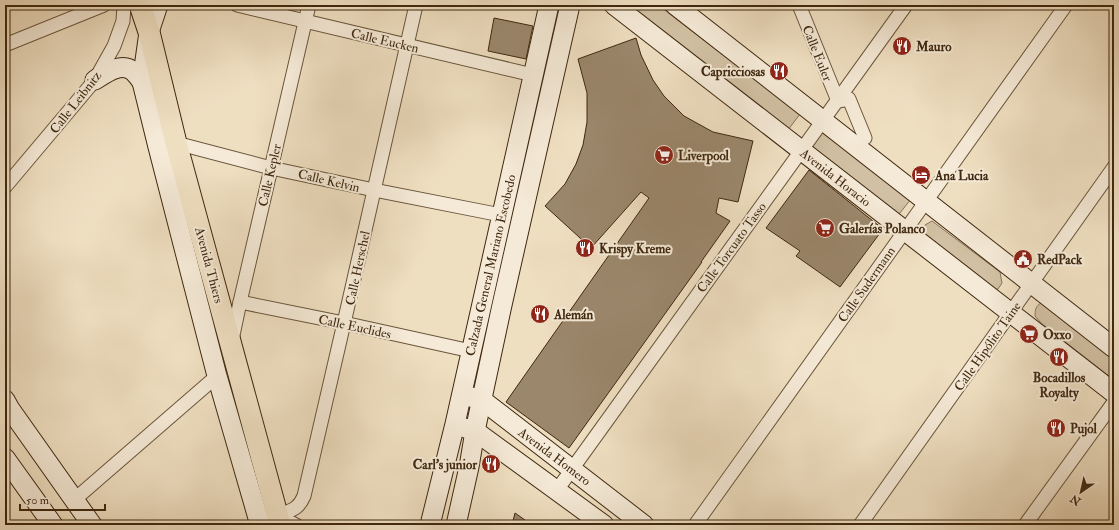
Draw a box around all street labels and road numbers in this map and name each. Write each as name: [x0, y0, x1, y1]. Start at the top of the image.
street label: Calle Euler: [799, 23, 836, 84]
street label: Calle Eucken: [349, 25, 421, 57]
street label: Calle Leibnitz: [46, 68, 106, 137]
street label: Calle Kepler: [255, 142, 286, 208]
street label: Avenida Horacio: [796, 145, 874, 210]
street label: Calle Kelvin: [296, 166, 362, 196]
street label: Calzada General Mariano Escobedo: [462, 173, 520, 358]
street label: Calle Torcuato Tasso: [694, 199, 770, 296]
street label: Avenida Thiers: [191, 225, 227, 306]
street label: Calle Herschel: [342, 229, 374, 307]
street label: Calle Sudermann: [835, 243, 899, 326]
street label: Calle Hipólito Taine: [951, 298, 1026, 395]
street label: Calle Euclides: [317, 311, 393, 343]
street label: Avenida Homero: [514, 424, 594, 489]

